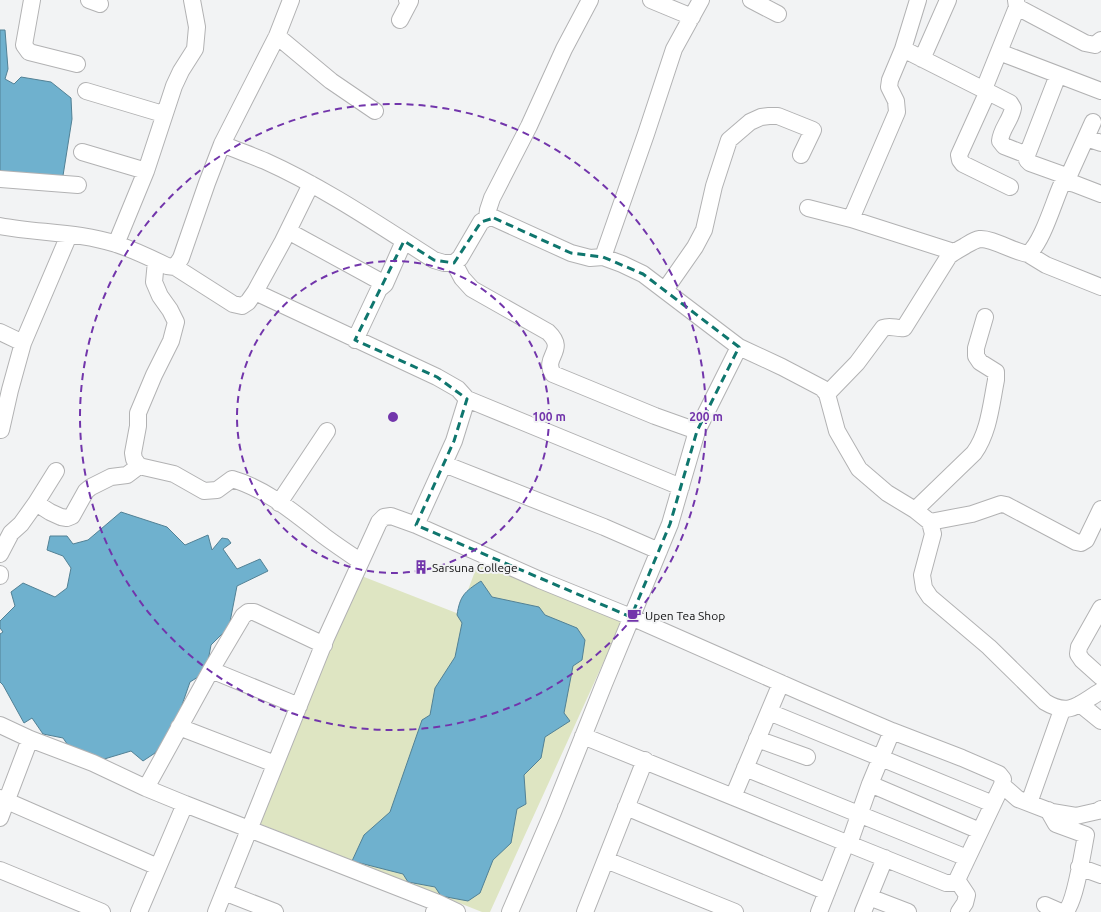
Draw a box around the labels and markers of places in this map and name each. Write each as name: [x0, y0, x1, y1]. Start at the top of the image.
centre of rings: [386, 410, 400, 424]
building icon: Sarsuna College: [413, 559, 429, 575]
place label: Sarsuna College: [432, 561, 518, 574]
cafe icon: Upen Tea Shop: [626, 607, 642, 623]
place label: Upen Tea Shop: [645, 609, 725, 622]

